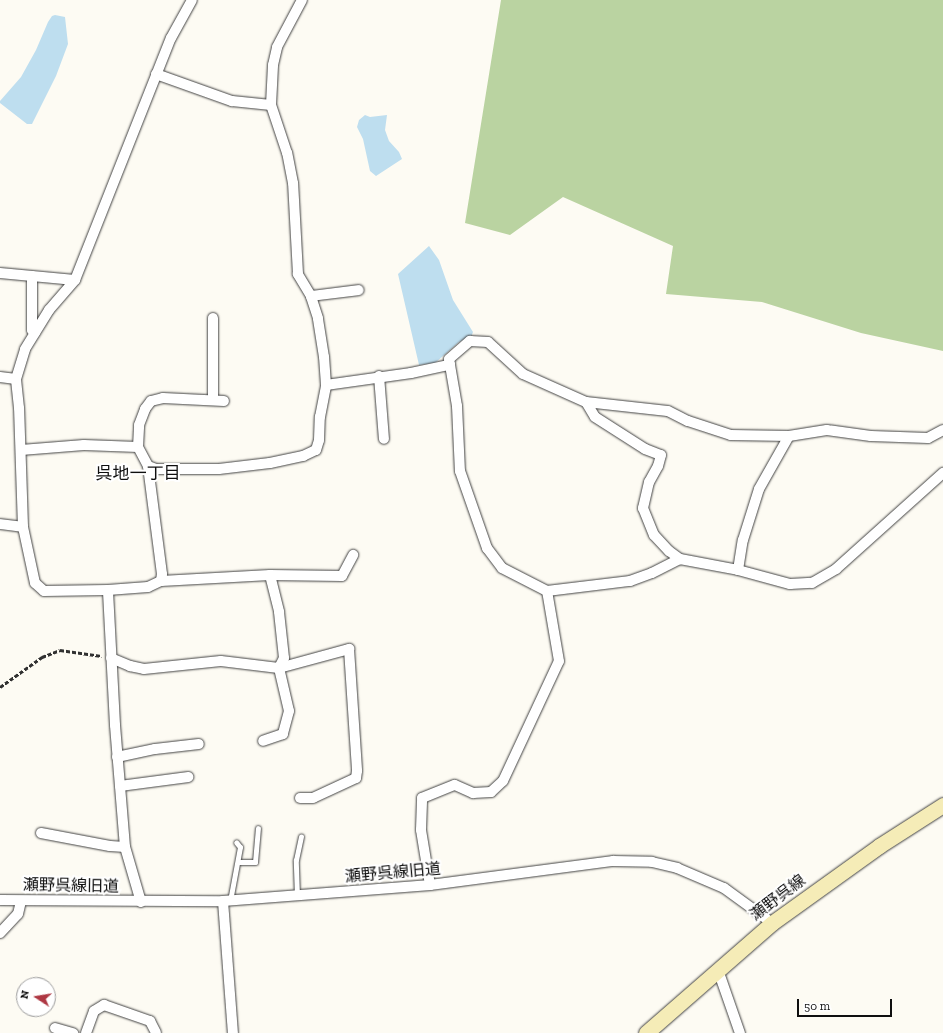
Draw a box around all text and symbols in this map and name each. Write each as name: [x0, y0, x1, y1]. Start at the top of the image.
district label: 呉地一丁目: [96, 464, 180, 484]
street label: 瀬野呉線旧道: [344, 859, 442, 887]
street label: 瀬野呉線: [747, 871, 809, 925]
street label: 瀬野呉線旧道: [23, 876, 119, 896]
north arrow: [16, 977, 56, 1017]
text: N: [18, 989, 32, 1000]
scale bar: [799, 991, 894, 1017]
text: 50 m: [804, 999, 830, 1013]

